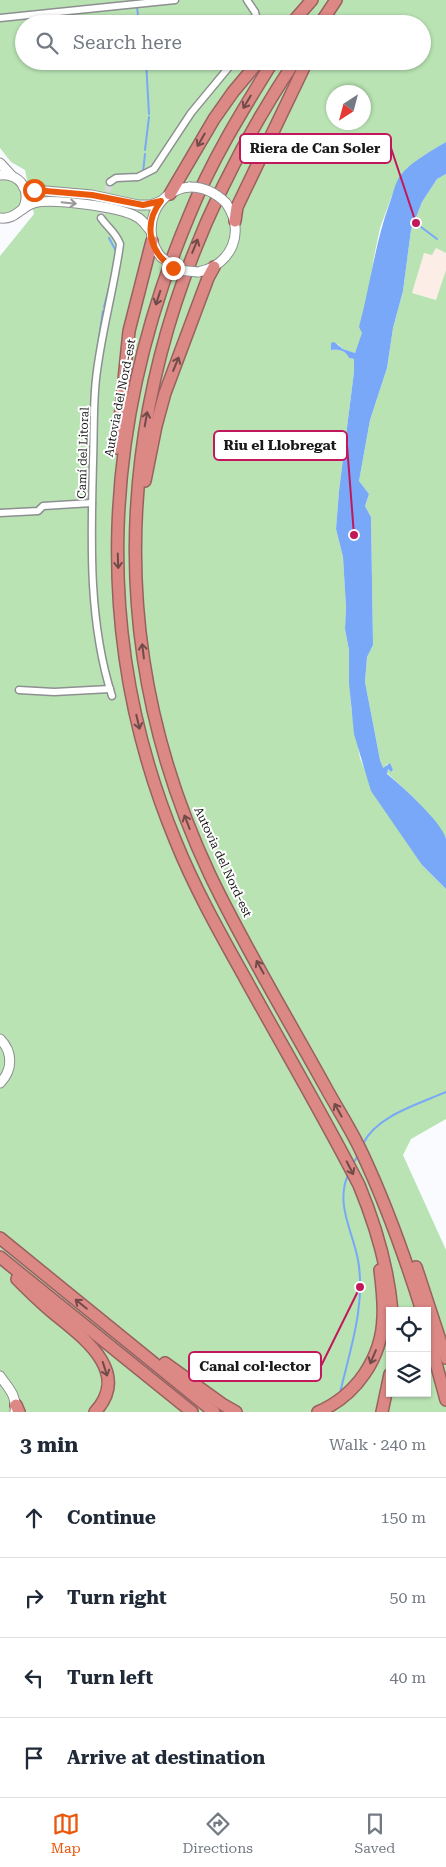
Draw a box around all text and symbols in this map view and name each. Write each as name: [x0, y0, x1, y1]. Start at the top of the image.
search box: [15, 15, 431, 70]
icon: search: [33, 29, 61, 57]
text: Search here: [73, 31, 182, 54]
north arrow: [326, 85, 371, 130]
one-way arrow: [242, 95, 252, 109]
one-way arrow: [196, 132, 205, 147]
callout: Riera de Can Soler: [240, 134, 391, 163]
text: Riera de Can Soler: [250, 140, 381, 156]
route start: [23, 179, 46, 202]
one-way arrow: [61, 198, 77, 208]
one-way arrow: [191, 239, 201, 254]
route end: [162, 257, 185, 280]
one-way arrow: [153, 289, 162, 305]
street label: Autovia del Nord-est: [102, 337, 138, 458]
one-way arrow: [172, 357, 181, 372]
street label: Camí del Litoral: [74, 407, 92, 499]
one-way arrow: [142, 411, 152, 427]
callout: Riu el Llobregat: [214, 431, 347, 460]
text: Riu el Llobregat: [224, 437, 337, 453]
one-way arrow: [113, 552, 122, 568]
one-way arrow: [137, 643, 147, 659]
one-way arrow: [134, 713, 143, 729]
street label: Autovia del Nord-est: [191, 805, 255, 920]
one-way arrow: [182, 815, 191, 830]
one-way arrow: [254, 961, 264, 975]
one-way arrow: [333, 1102, 343, 1117]
one-way arrow: [345, 1161, 355, 1176]
one-way arrow: [75, 1299, 88, 1310]
map controls: [386, 1307, 431, 1397]
button: locate: [386, 1307, 431, 1352]
one-way arrow: [368, 1349, 377, 1364]
callout: Canal col·lector: [189, 1352, 321, 1381]
button: layers: [386, 1352, 431, 1397]
text: Canal col·lector: [199, 1358, 311, 1374]
one-way arrow: [100, 1360, 110, 1376]
text: 3 min: [20, 1433, 78, 1457]
text: Walk · 240 m: [329, 1435, 426, 1454]
icon: ahead: [20, 1504, 48, 1532]
text: Continue: [67, 1506, 156, 1529]
text: 150 m: [380, 1508, 426, 1527]
icon: right: [20, 1584, 48, 1612]
text: Turn right: [67, 1586, 167, 1609]
text: 50 m: [389, 1588, 426, 1607]
icon: left: [20, 1664, 48, 1692]
text: Turn left: [67, 1666, 153, 1689]
text: 40 m: [389, 1668, 426, 1687]
icon: arrive: [20, 1744, 48, 1772]
text: Arrive at destination: [67, 1746, 265, 1769]
tab: Map: [51, 1810, 81, 1856]
tab: Directions: [182, 1810, 253, 1856]
tab: Saved: [355, 1810, 395, 1856]

